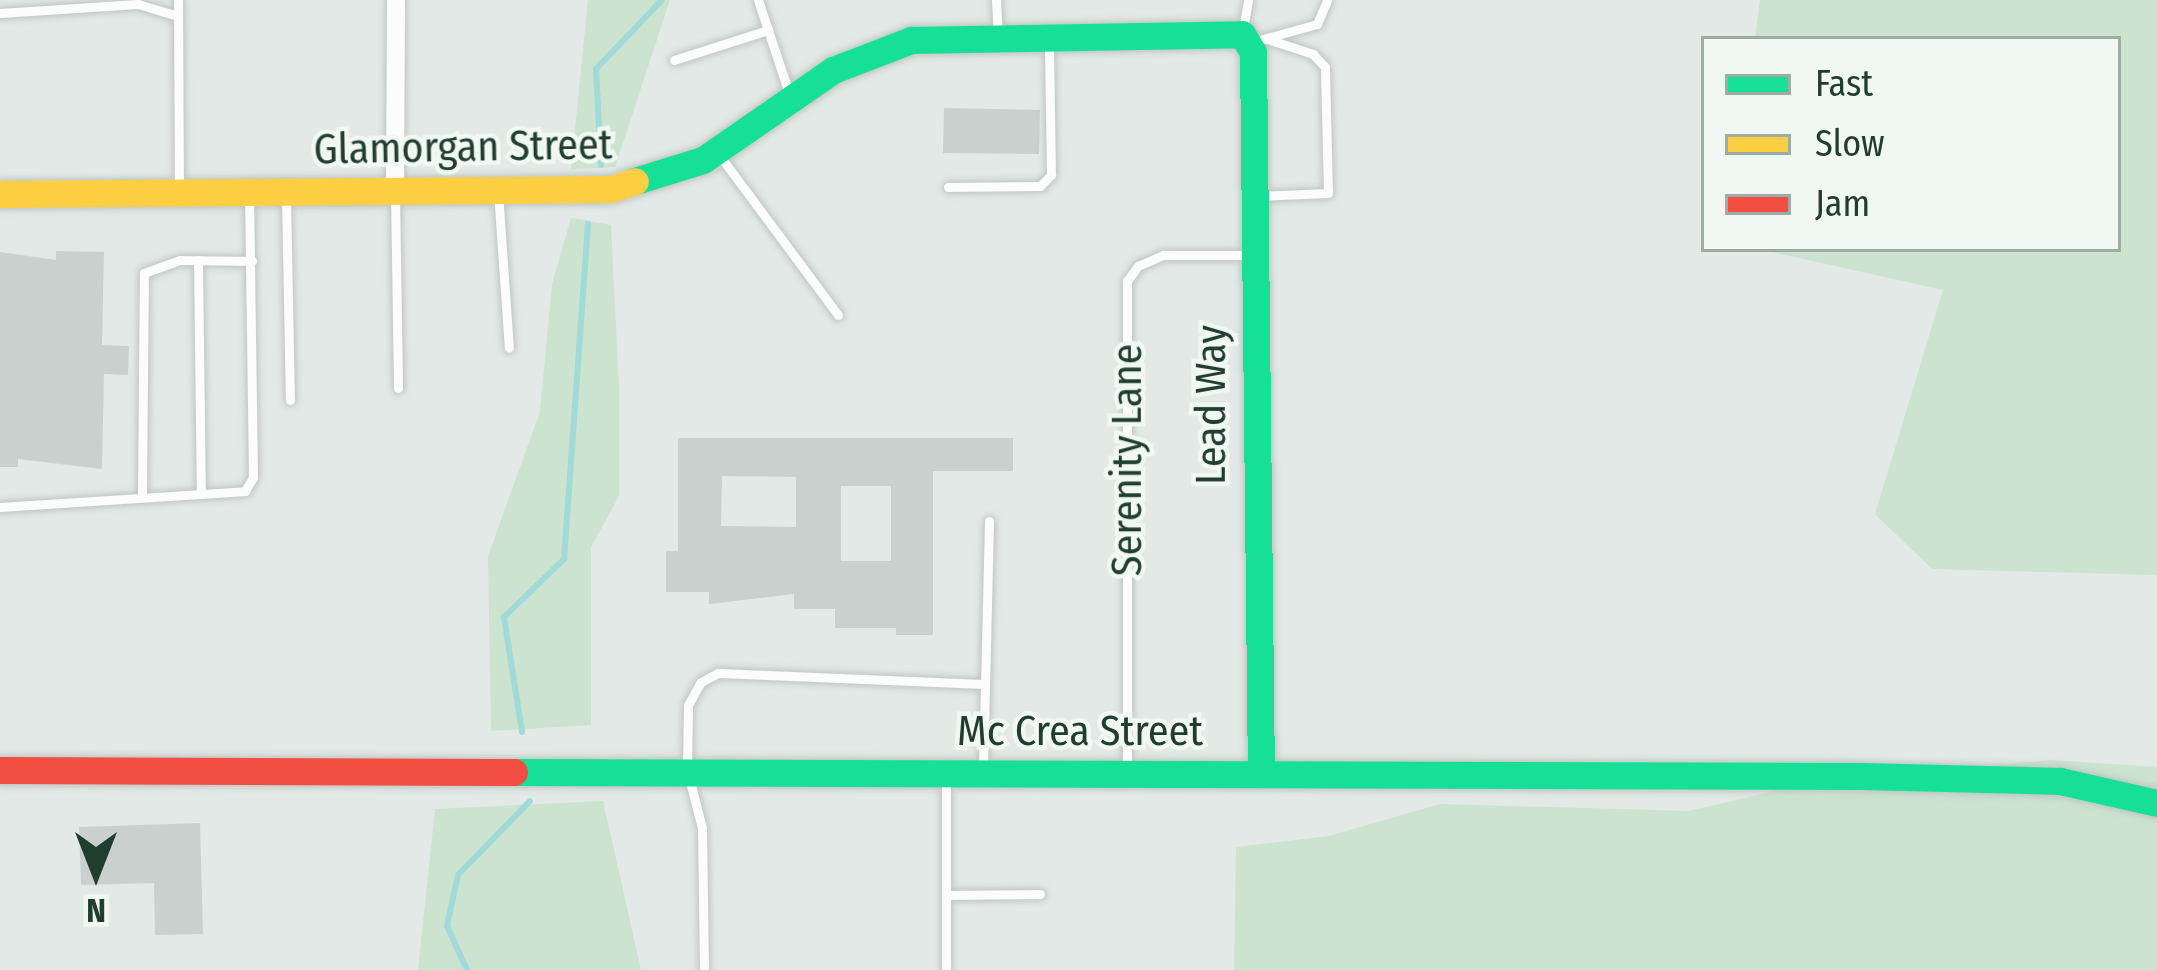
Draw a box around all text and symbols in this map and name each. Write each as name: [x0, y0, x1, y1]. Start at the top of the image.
legend: [1701, 36, 2121, 252]
text: Fast: [1815, 62, 1873, 106]
street label: Glamorgan Street: [313, 119, 613, 175]
text: Slow: [1815, 122, 1885, 166]
text: Jam: [1815, 182, 1870, 226]
street label: Lead Way: [1186, 325, 1236, 485]
street label: Serenity Lane: [1102, 344, 1152, 576]
street label: Mc Crea Street: [957, 706, 1203, 756]
north arrow: [36, 814, 156, 934]
text: N: [86, 890, 106, 930]

